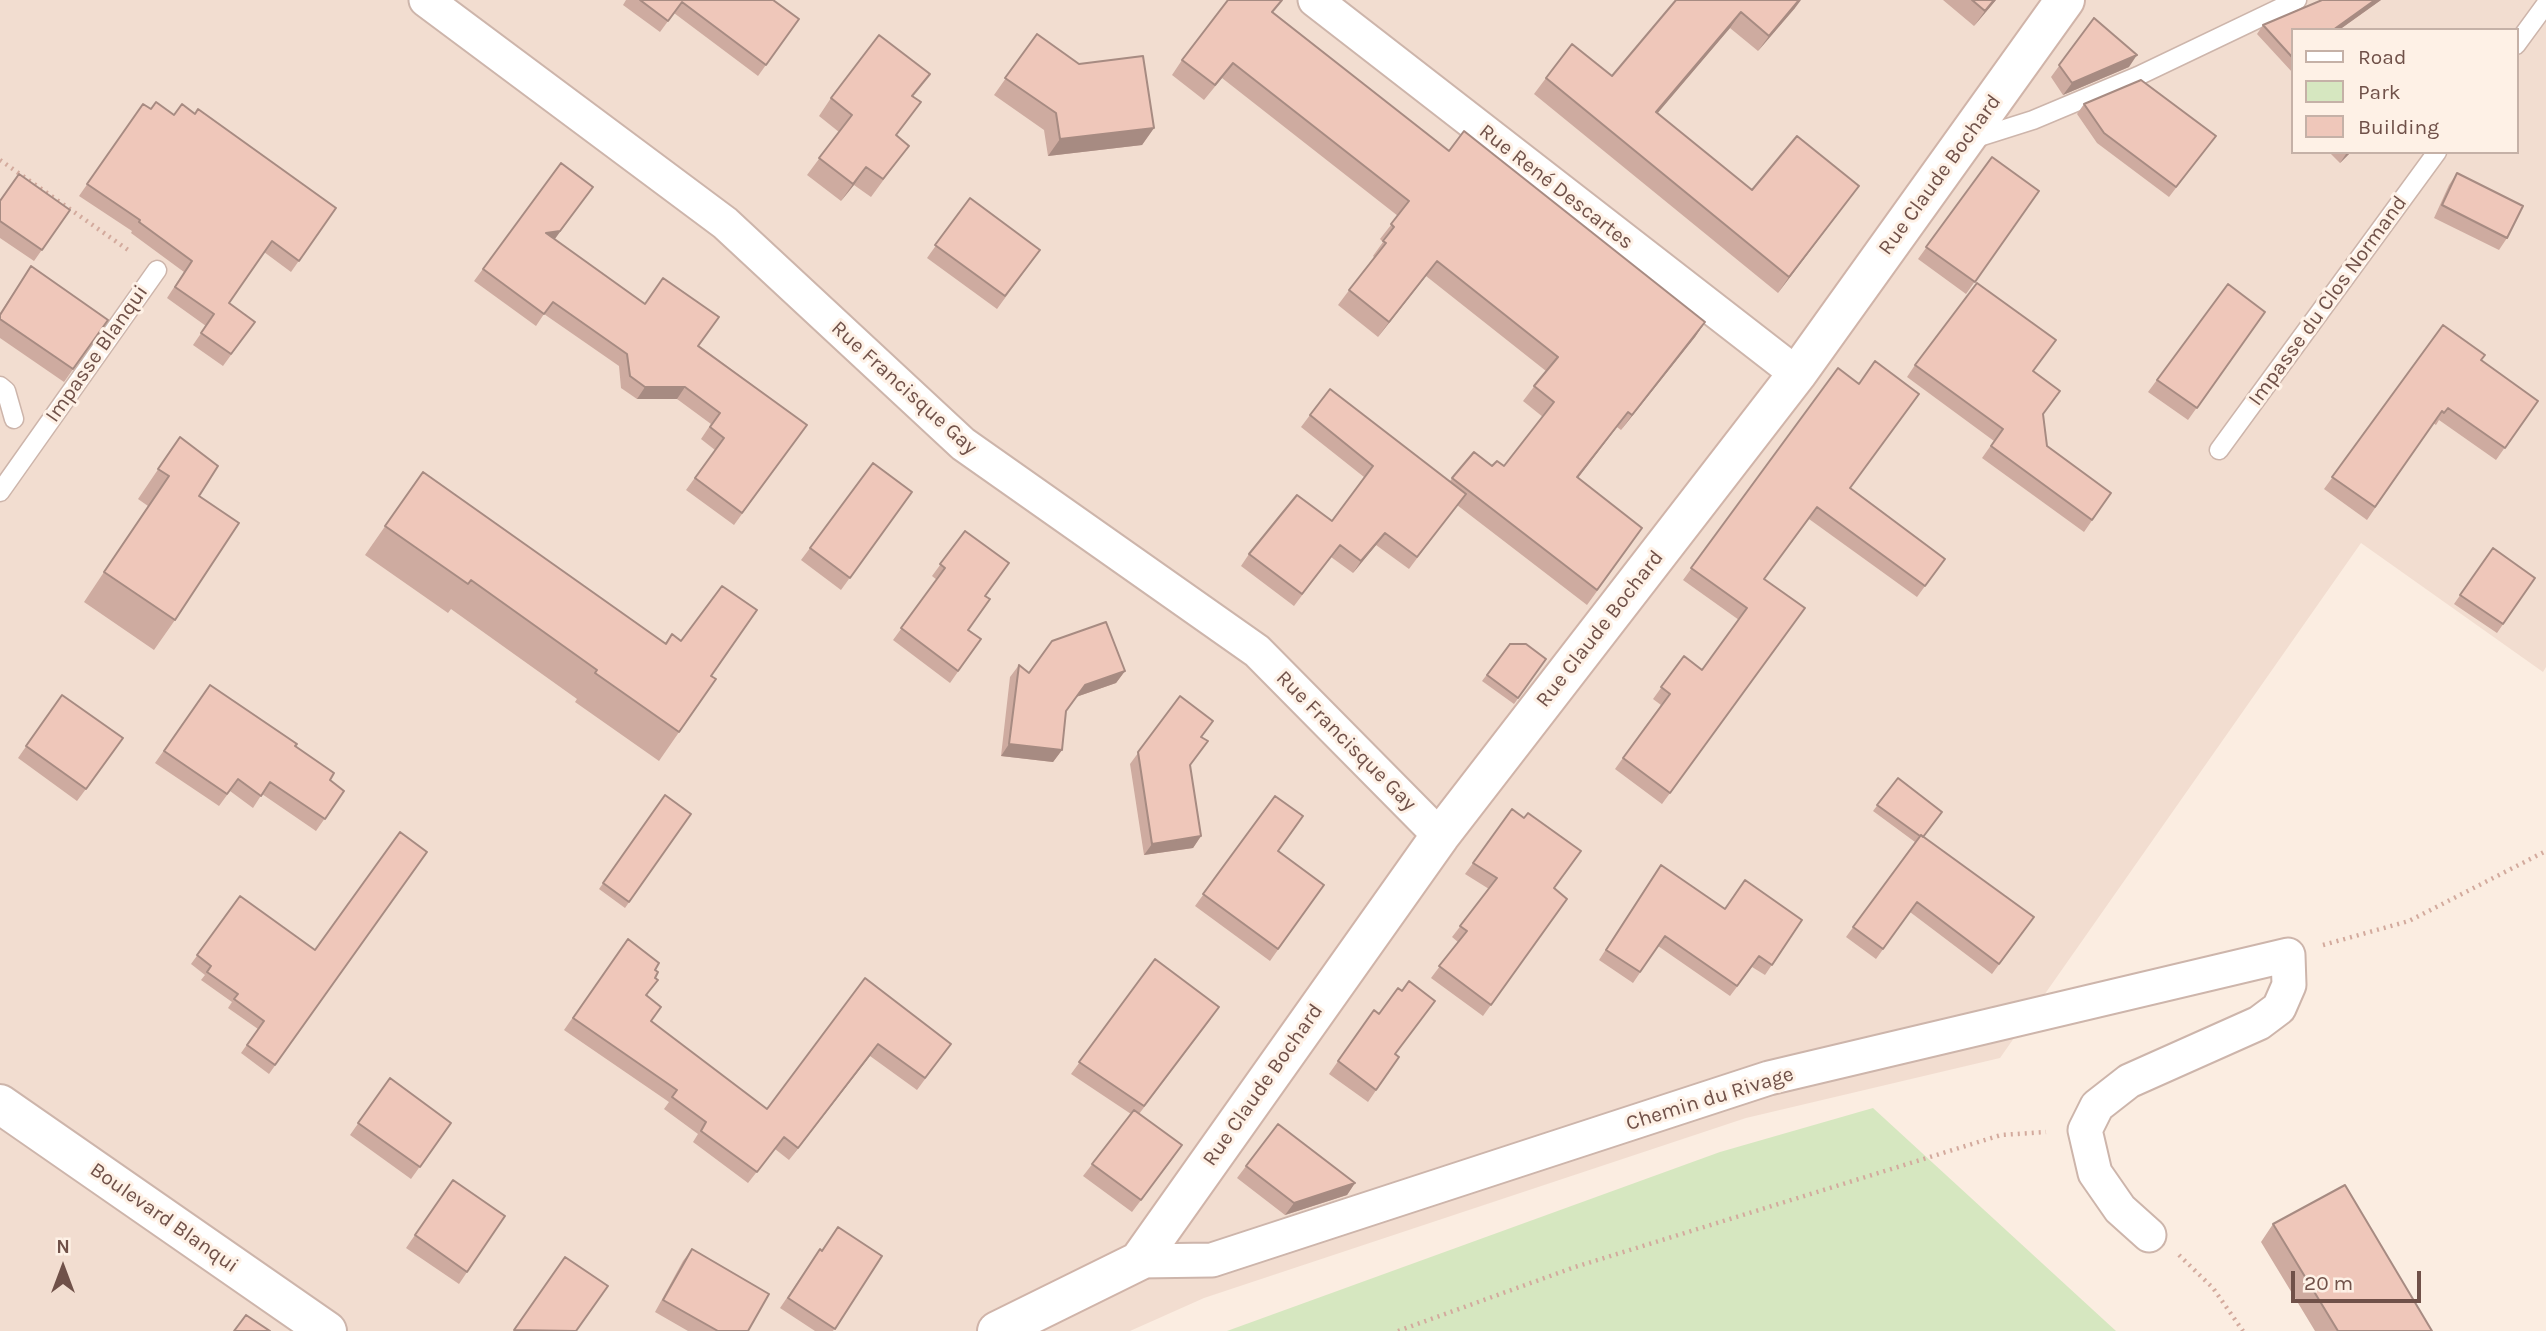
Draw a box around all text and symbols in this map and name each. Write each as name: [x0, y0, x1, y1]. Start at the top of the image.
legend: [2290, 28, 2518, 154]
text: Road: [2358, 45, 2406, 69]
text: Park: [2358, 80, 2401, 104]
street label: Rue Claude Bochard: [1873, 90, 2007, 260]
text: Building: [2358, 115, 2439, 139]
street label: Rue René Descartes: [1474, 119, 1638, 255]
street label: Impasse du Clos Normand: [2243, 191, 2413, 411]
street label: Impasse Blanqui: [40, 281, 154, 427]
street label: Rue Francisque Gay: [826, 316, 982, 460]
street label: Rue Claude Bochard: [1531, 546, 1669, 712]
street label: Rue Francisque Gay: [1271, 666, 1421, 816]
street label: Rue Claude Bochard: [1198, 999, 1328, 1171]
street label: Chemin du Rivage: [1623, 1062, 1797, 1136]
street label: Boulevard Blanqui: [85, 1157, 243, 1279]
north arrow: [28, 1233, 98, 1303]
text: N: [56, 1236, 70, 1258]
scale bar: [2294, 1258, 2424, 1302]
text: 20 m: [2304, 1271, 2353, 1295]

